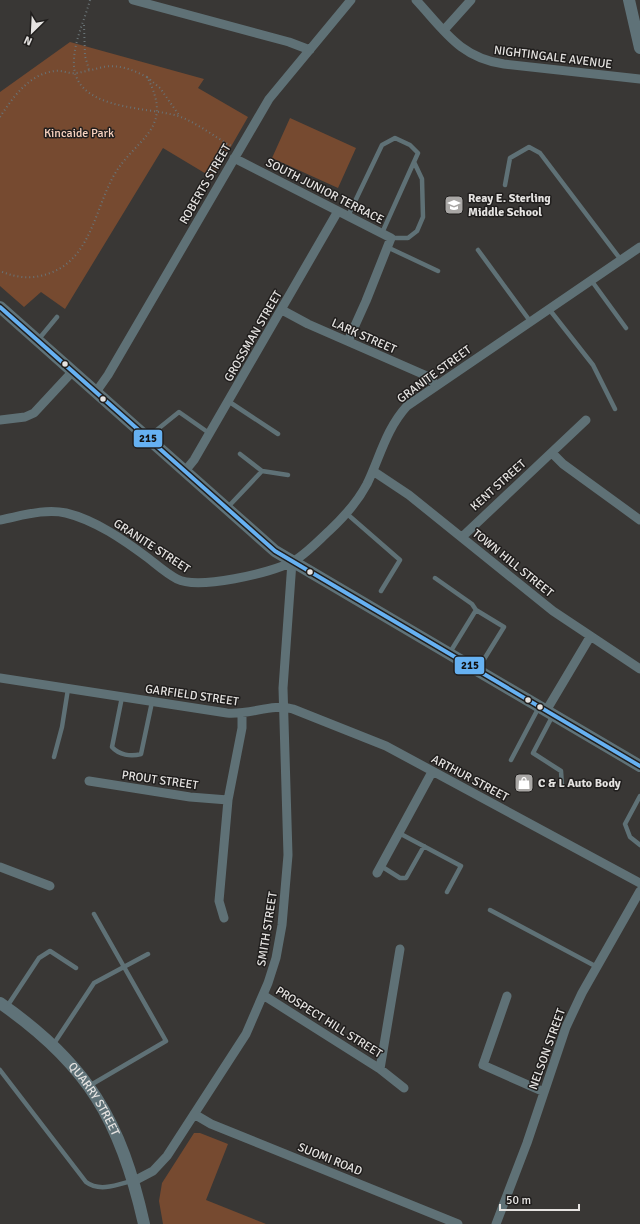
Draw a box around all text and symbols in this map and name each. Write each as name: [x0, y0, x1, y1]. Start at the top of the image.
north arrow: [12, 12, 52, 52]
text: N: [22, 33, 34, 48]
street label: NIGHTINGALE AVENUE: [493, 43, 613, 72]
park label: Kincaide Park: [44, 126, 114, 141]
street label: ROBERTS STREET: [176, 141, 235, 227]
street label: SOUTH JUNIOR TERRACE: [263, 155, 386, 228]
place label: Reay E. Sterling Middle School: [468, 191, 551, 220]
school or university icon: Reay E. Sterling Middle School: [443, 194, 465, 216]
street label: GROSSMAN STREET: [221, 288, 286, 384]
street label: LARK STREET: [329, 315, 399, 357]
street label: GRANITE STREET: [394, 342, 474, 406]
unlabelled marker: [60, 359, 70, 369]
unlabelled marker: [98, 394, 108, 404]
line badge: 215: [133, 429, 163, 448]
text: 215: [139, 432, 157, 445]
street label: KENT STREET: [467, 456, 529, 514]
street label: GRANITE STREET: [111, 516, 193, 577]
street label: TOWN HILL STREET: [469, 526, 556, 601]
unlabelled marker: [305, 567, 315, 577]
line badge: 215: [454, 656, 485, 675]
text: 215: [461, 659, 479, 672]
street label: GARFIELD STREET: [144, 682, 240, 709]
unlabelled marker: [523, 695, 533, 705]
unlabelled marker: [535, 702, 545, 712]
street label: ARTHUR STREET: [429, 752, 511, 805]
street label: PROUT STREET: [121, 768, 199, 793]
shop icon: C & L Auto Body: [513, 772, 535, 794]
place label: C & L Auto Body: [538, 776, 621, 791]
street label: SMITH STREET: [254, 891, 281, 967]
street label: PROSPECT HILL STREET: [273, 983, 385, 1061]
street label: NELSON STREET: [526, 1006, 569, 1092]
street label: QUARRY STREET: [65, 1059, 123, 1138]
street label: SUOMI ROAD: [295, 1140, 364, 1179]
scale bar: [500, 1186, 579, 1212]
text: 50 m: [506, 1193, 531, 1208]

